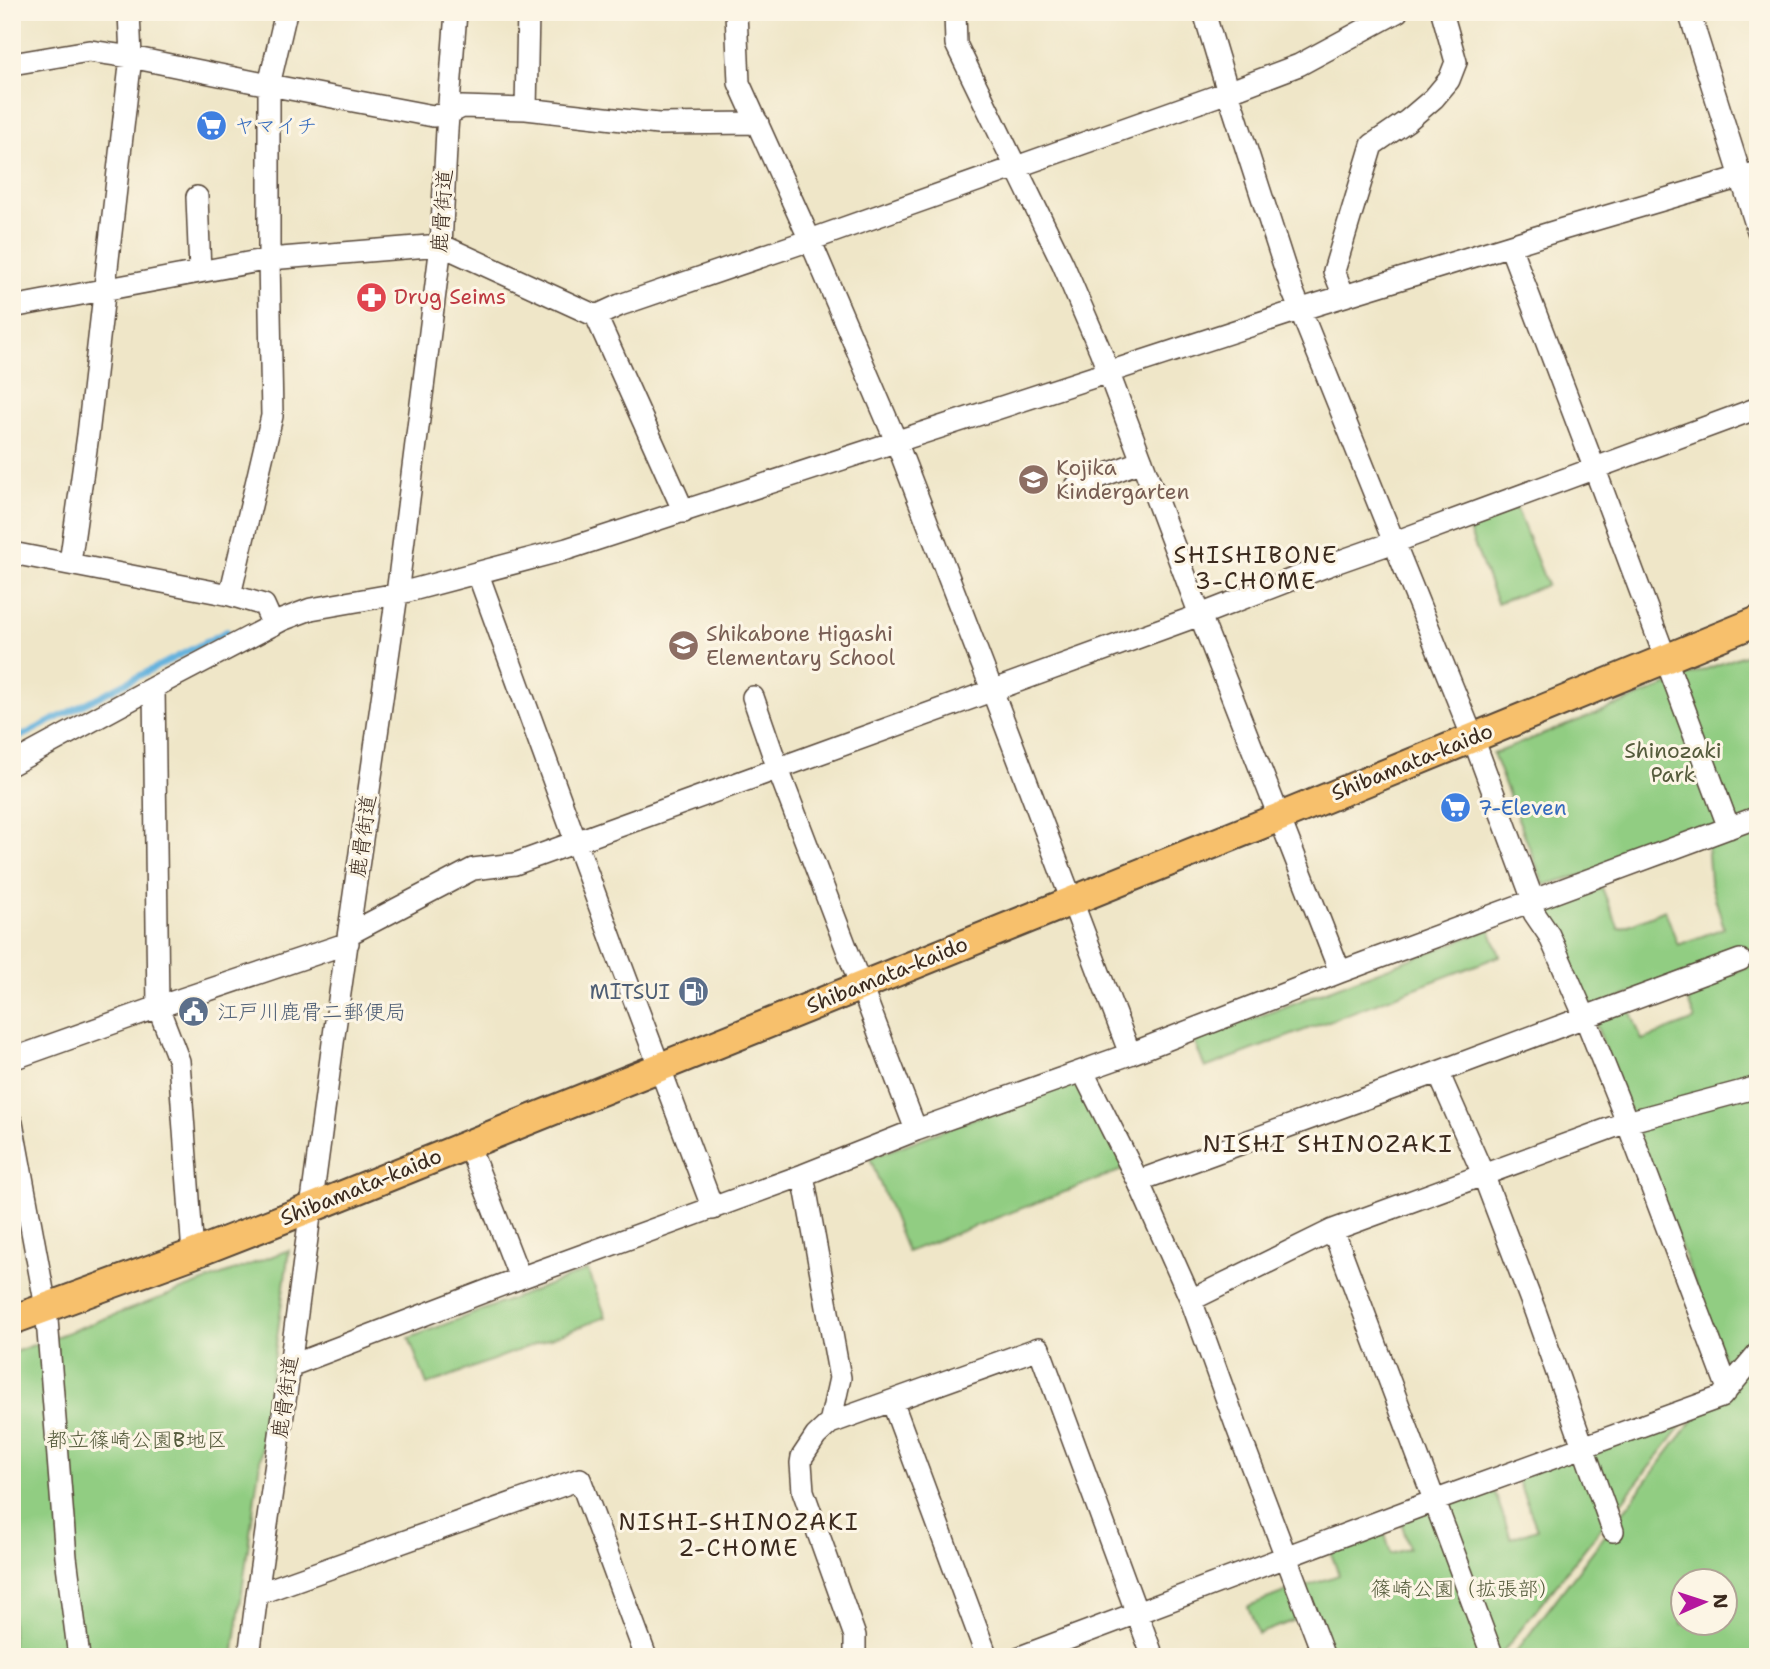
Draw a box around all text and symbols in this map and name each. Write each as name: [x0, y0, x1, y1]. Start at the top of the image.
supermarket icon: ヤマイチ: [194, 109, 228, 143]
place label: ヤマイチ: [234, 112, 317, 140]
street label: 鹿骨街道: [425, 168, 459, 254]
pharmacy icon: Drug Seims: [354, 280, 388, 314]
place label: Drug Seims: [394, 283, 506, 311]
place label: Kojika Kindergarten: [1056, 454, 1189, 506]
school or university icon: Kojika Kindergarten: [1016, 463, 1050, 497]
district label: SHISHIBONE 3-CHOME: [1174, 540, 1338, 596]
place label: Shikabone Higashi Elementary School: [706, 620, 896, 672]
school or university icon: Shikabone Higashi Elementary School: [666, 629, 700, 663]
street label: Shibamata-kaido: [1327, 717, 1497, 807]
park label: Shinozaki Park: [1624, 737, 1722, 789]
supermarket icon: 7-Eleven: [1438, 791, 1472, 825]
street label: 鹿骨街道: [343, 792, 383, 880]
place label: 7-Eleven: [1478, 794, 1567, 822]
street label: Shibamata-kaido: [802, 930, 972, 1020]
fuel station icon: MITSUI: [676, 975, 710, 1009]
place label: MITSUI: [590, 978, 670, 1006]
public building icon: 江戸川鹿骨二郵便局: [177, 995, 211, 1029]
place label: 江戸川鹿骨二郵便局: [217, 998, 406, 1026]
district label: NISHI SHINOZAKI: [1202, 1128, 1454, 1160]
street label: Shibamata-kaido: [276, 1142, 446, 1232]
street label: 鹿骨街道: [265, 1353, 305, 1441]
park label: 都立篠崎公園B地区: [47, 1426, 227, 1454]
district label: NISHI-SHINOZAKI 2-CHOME: [618, 1507, 860, 1563]
north arrow: [1668, 1568, 1738, 1638]
park label: 篠崎公園（拡張部）: [1371, 1575, 1560, 1603]
text: N: [1708, 1593, 1733, 1609]

